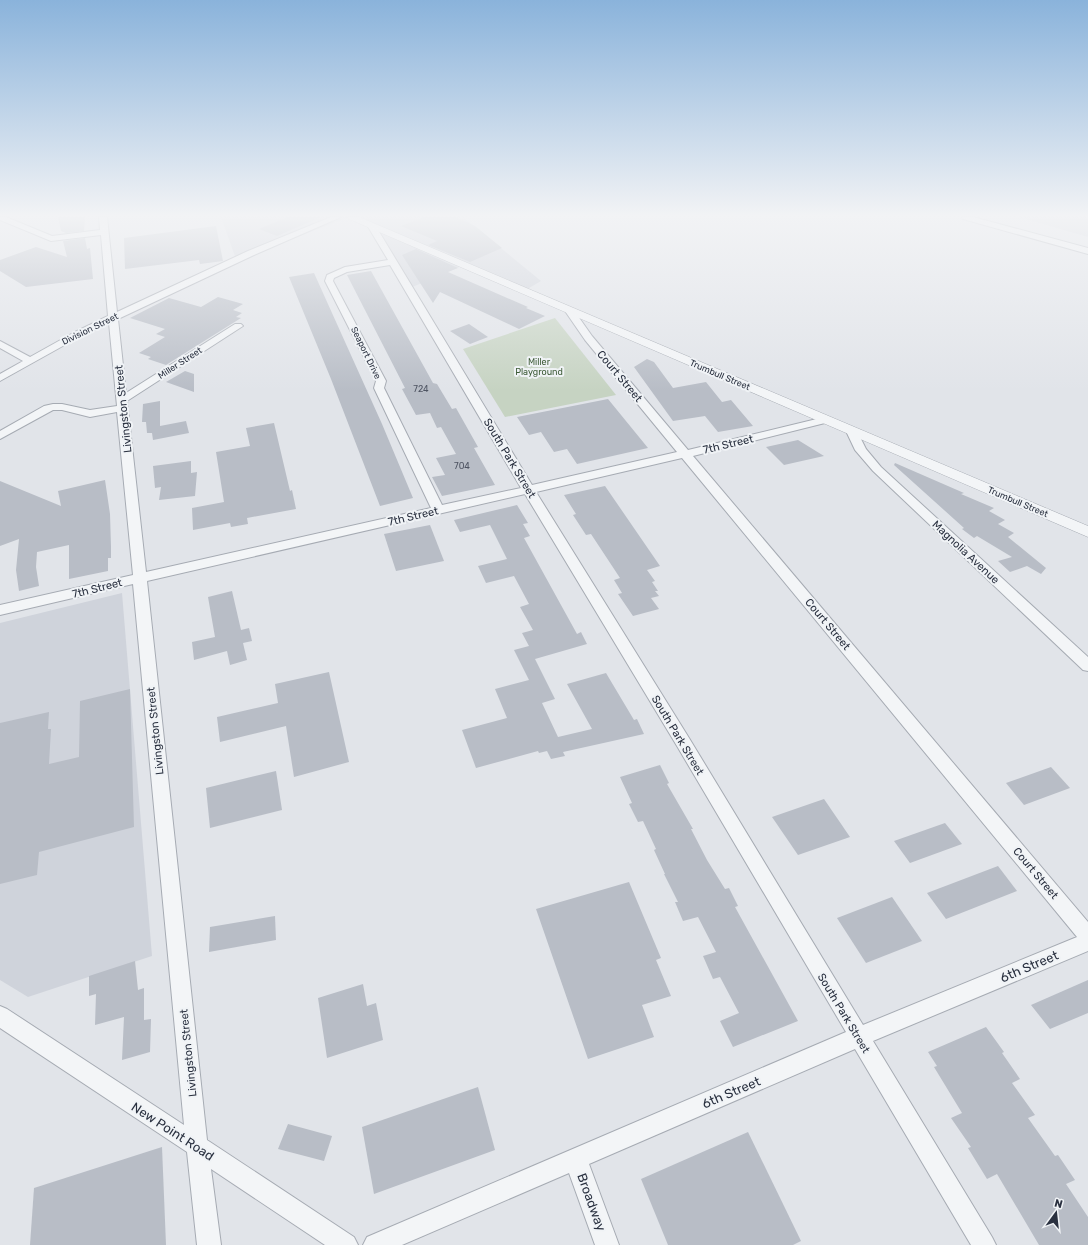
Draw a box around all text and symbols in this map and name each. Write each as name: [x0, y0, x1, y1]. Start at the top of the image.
street label: Division Street: [60, 311, 120, 347]
street label: Seaport Drive: [349, 325, 383, 381]
street label: Miller Street: [156, 345, 204, 381]
street label: Court Street: [594, 348, 645, 405]
park label: Miller Playground: [515, 357, 563, 377]
street label: Trumbull Street: [688, 358, 752, 392]
street label: Livingston Street: [112, 364, 135, 454]
house number: 724: [413, 384, 429, 394]
street label: South Park Street: [481, 416, 539, 501]
street label: 7th Street: [702, 432, 755, 457]
house number: 704: [454, 461, 470, 471]
street label: Trumbull Street: [986, 485, 1050, 519]
street label: 7th Street: [387, 504, 440, 529]
street label: Magnolia Avenue: [930, 518, 1002, 587]
street label: 7th Street: [71, 576, 124, 601]
street label: Court Street: [802, 596, 853, 653]
street label: Livingston Street: [144, 686, 167, 776]
street label: South Park Street: [649, 693, 707, 778]
street label: Court Street: [1010, 845, 1061, 902]
street label: 6th Street: [998, 948, 1060, 985]
street label: South Park Street: [815, 971, 873, 1056]
street label: Livingston Street: [177, 1008, 200, 1098]
street label: 6th Street: [700, 1074, 762, 1111]
street label: New Point Road: [129, 1099, 217, 1164]
street label: Broadway: [574, 1171, 609, 1233]
north arrow: [1036, 1193, 1076, 1233]
text: N: [1053, 1197, 1064, 1211]

